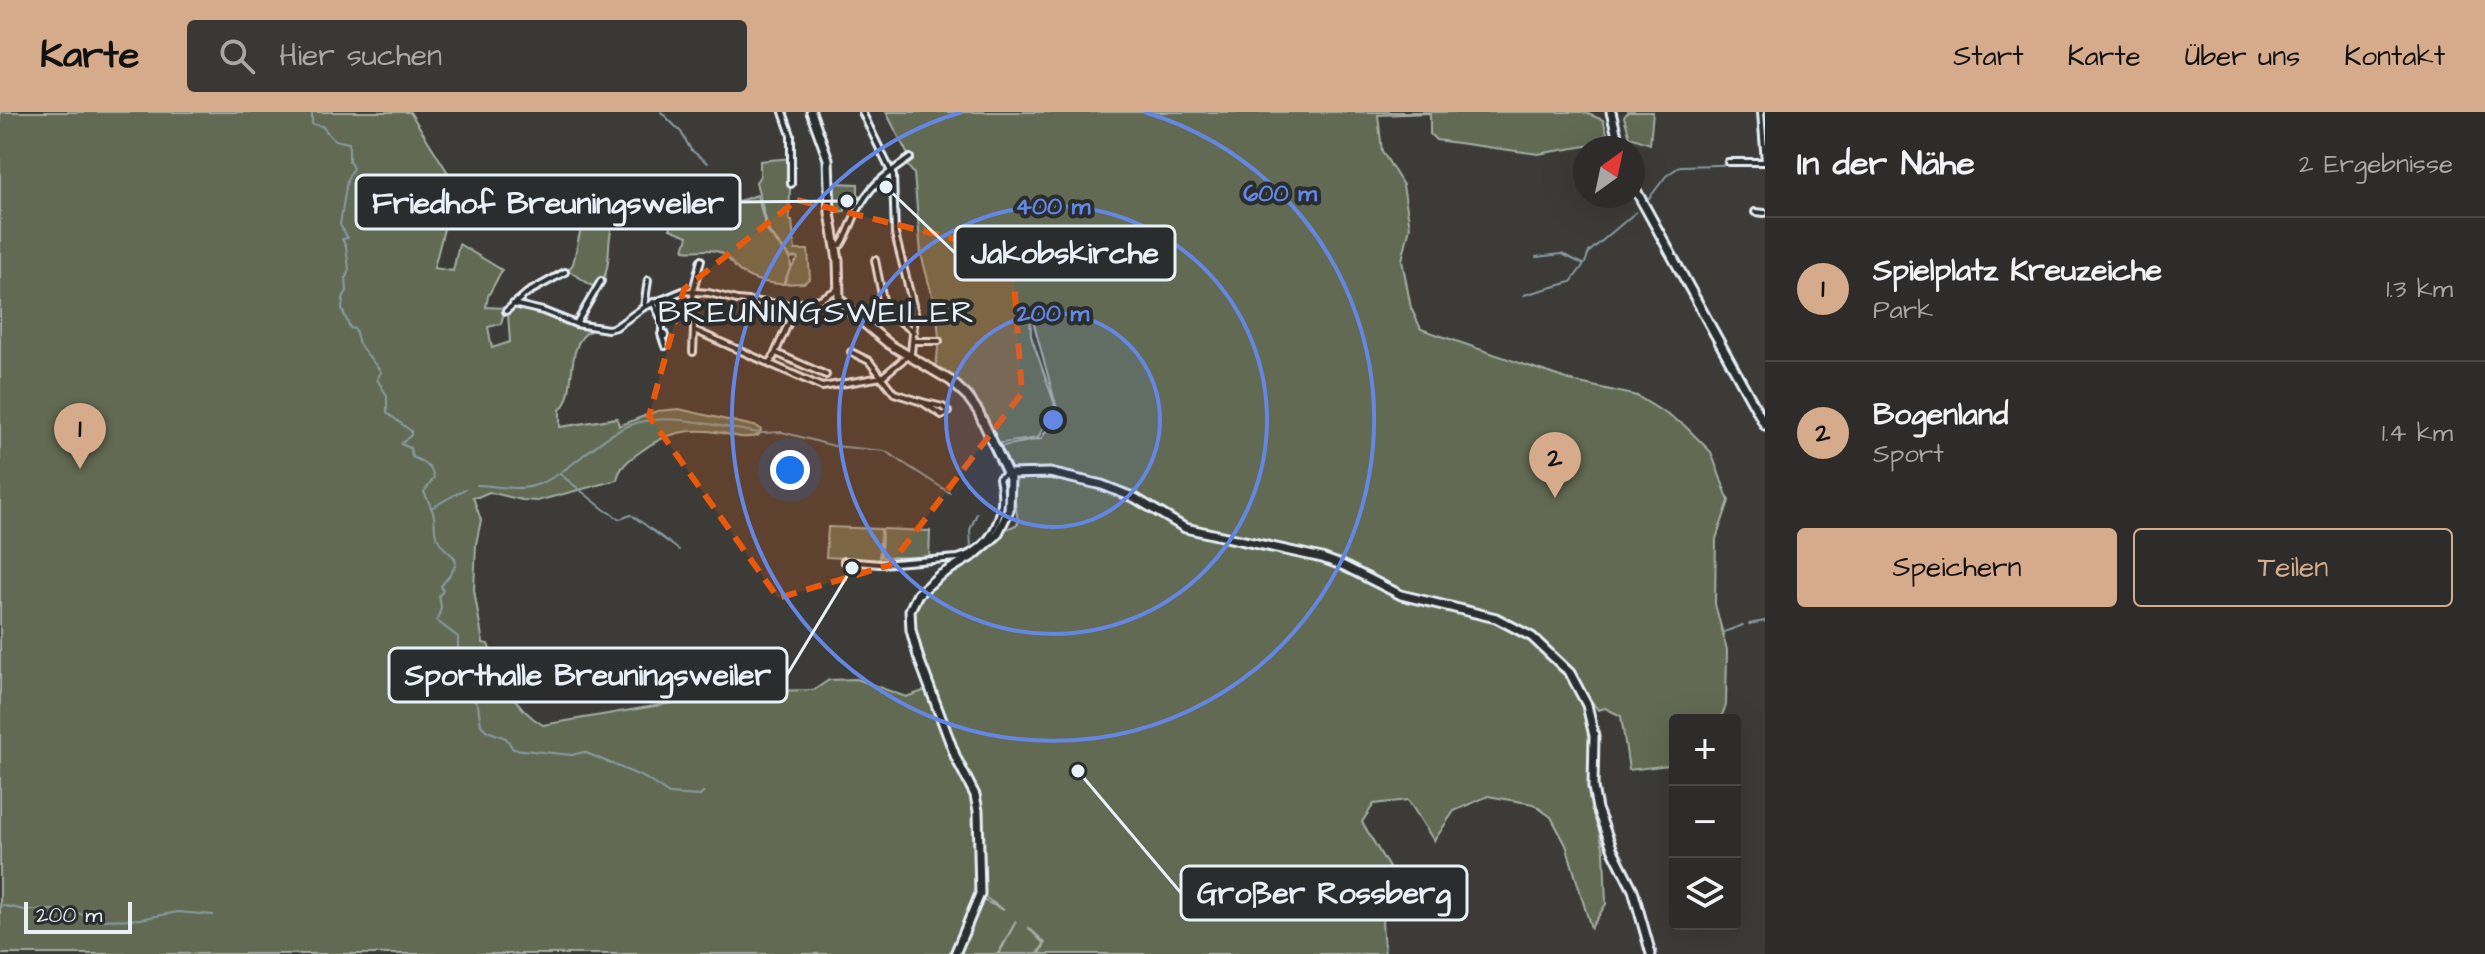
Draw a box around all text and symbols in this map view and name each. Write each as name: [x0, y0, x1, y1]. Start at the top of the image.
search box: [187, 20, 747, 92]
text: Karte: [40, 30, 139, 82]
icon: search: [215, 34, 259, 78]
text: Hier suchen: [279, 35, 442, 77]
text: Start: [1953, 37, 2024, 76]
text: Karte: [2068, 37, 2141, 76]
text: Über uns: [2185, 37, 2300, 76]
text: Kontakt: [2344, 37, 2445, 76]
north arrow: [1573, 136, 1645, 208]
text: In der Nähe: [1797, 140, 1975, 188]
text: 2 Ergebnisse: [2299, 146, 2453, 182]
callout: Friedhof Breuningsweiler: [356, 175, 740, 229]
text: 600 m: [1243, 177, 1317, 211]
text: Friedhof Breuningsweiler: [372, 183, 724, 227]
text: 400 m: [1016, 190, 1091, 224]
callout: Jakobskirche: [955, 226, 1175, 280]
text: Jakobskirche: [970, 233, 1159, 275]
text: Spielplatz Kreuzeiche: [1873, 250, 2162, 292]
text: 1: [1821, 271, 1825, 307]
text: 1.3 km: [2386, 271, 2453, 307]
district label: BREUNINGSWEILER: [658, 290, 976, 335]
text: Park: [1873, 292, 1933, 328]
text: 200 m: [1016, 297, 1089, 331]
text: Bogenland: [1873, 394, 2008, 436]
pin: 1: [54, 403, 106, 469]
centre of rings: [1039, 406, 1067, 434]
text: 2: [1816, 415, 1830, 451]
text: 1.4 km: [2382, 415, 2453, 451]
pin: 2: [1529, 432, 1581, 498]
text: Sport: [1873, 436, 1944, 472]
your location: [770, 450, 810, 490]
button: Speichern: [1797, 528, 2117, 607]
button: Teilen: [2133, 528, 2453, 607]
callout: Sporthalle Breuningsweiler: [389, 648, 787, 702]
text: Sporthalle Breuningsweiler: [404, 655, 772, 699]
map controls: [1669, 714, 1741, 930]
button: +: [1669, 714, 1741, 786]
button: −: [1669, 786, 1741, 858]
button: layers: [1669, 858, 1741, 930]
callout: Großer Rossberg: [1181, 866, 1467, 920]
text: Großer Rossberg: [1197, 873, 1451, 917]
scale bar: [24, 898, 132, 934]
text: 200 m: [36, 900, 102, 931]

